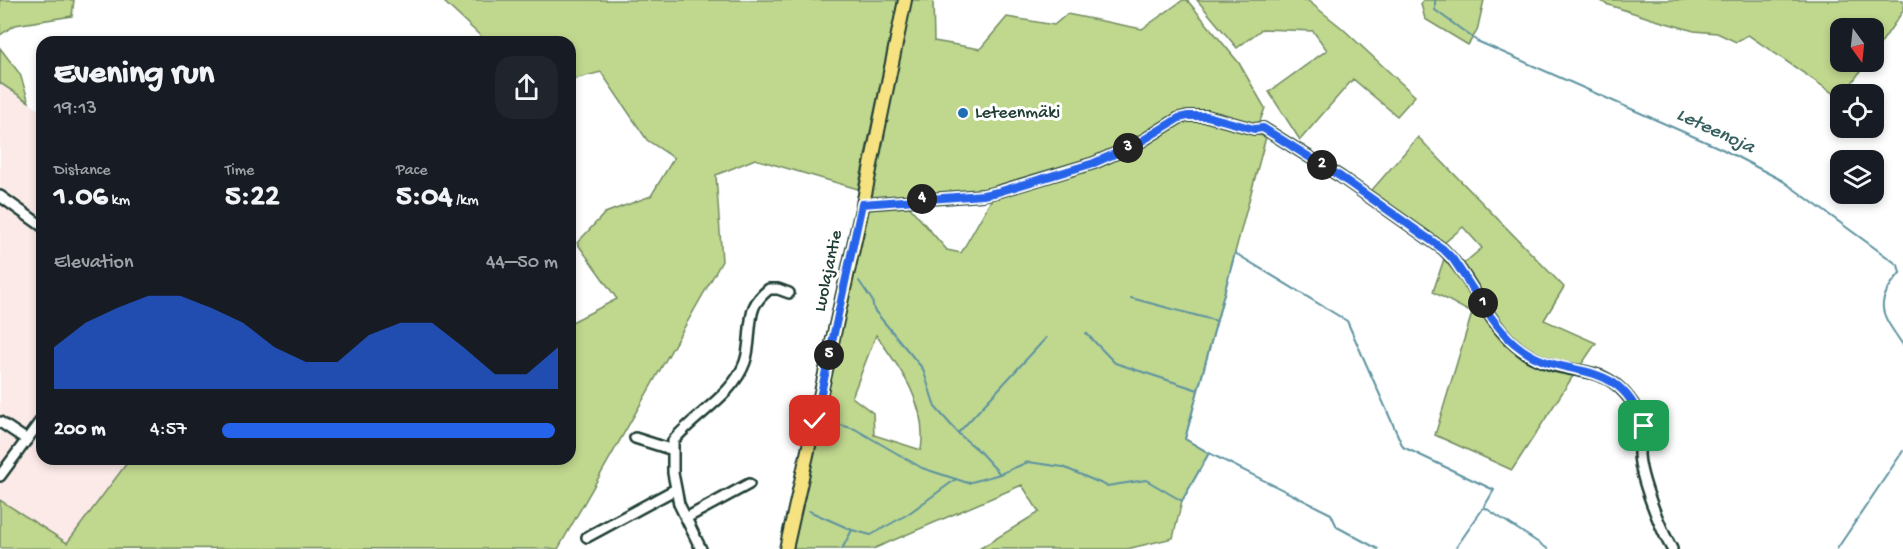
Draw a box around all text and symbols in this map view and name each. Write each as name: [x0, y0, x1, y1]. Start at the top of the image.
north arrow: [1830, 18, 1884, 72]
map controls: [1830, 18, 1884, 204]
text: Evening run: [54, 56, 214, 94]
button: share: [495, 56, 558, 119]
button: locate: [1830, 84, 1884, 138]
text: 19:13: [54, 98, 97, 121]
place label: Leteenmäki: [975, 103, 1060, 124]
water label: Leteenoja: [1672, 104, 1759, 161]
marker: Leteenmäki: [956, 106, 970, 120]
pin: 3: [1113, 133, 1143, 163]
text: 3: [1124, 138, 1132, 157]
pin: 2: [1307, 150, 1337, 180]
button: layers: [1830, 150, 1884, 204]
text: 2: [1318, 155, 1326, 174]
text: Distance: [54, 162, 111, 181]
text: Time: [225, 162, 254, 181]
text: Pace: [396, 162, 427, 181]
text: 1.06: [54, 181, 108, 216]
text: 5:22: [225, 181, 280, 216]
text: 5:04: [396, 181, 452, 216]
pin: 4: [907, 184, 937, 214]
text: 4: [918, 189, 926, 208]
text: km: [108, 192, 130, 211]
text: /km: [452, 192, 479, 211]
street label: Luolajantie: [810, 228, 848, 314]
text: Elevation: [54, 252, 134, 275]
text: 44–50 m: [486, 252, 558, 275]
pin: 1: [1468, 288, 1498, 318]
text: 1: [1480, 293, 1486, 312]
pin: 5: [814, 340, 844, 370]
text: 5: [825, 345, 833, 364]
pin: [789, 395, 840, 446]
pin: [1618, 400, 1669, 451]
icon: check: [798, 404, 831, 437]
icon: arrive: [1627, 409, 1660, 442]
text: 200 m: [54, 419, 105, 442]
text: 4:57: [150, 419, 187, 442]

